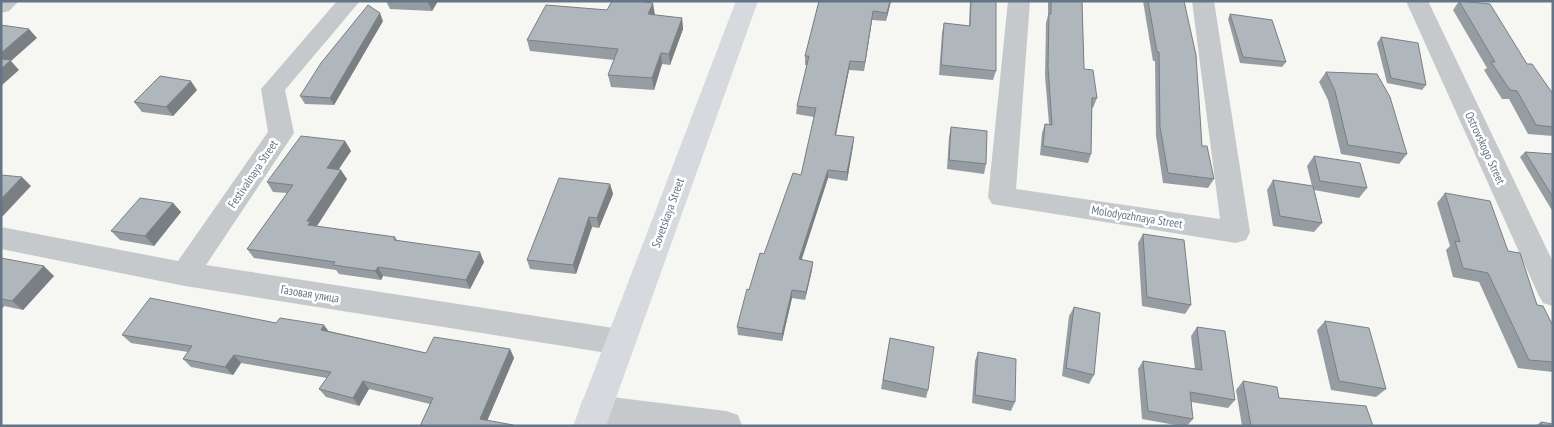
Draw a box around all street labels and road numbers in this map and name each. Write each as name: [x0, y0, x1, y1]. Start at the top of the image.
street label: Ostrovskogo Street: [1462, 109, 1509, 187]
street label: Festivalnaya Street: [224, 136, 281, 211]
street label: Sovetskaya Street: [648, 175, 687, 250]
street label: Molodyozhnaya Street: [1091, 202, 1184, 231]
street label: Газовая улица: [280, 282, 340, 306]

